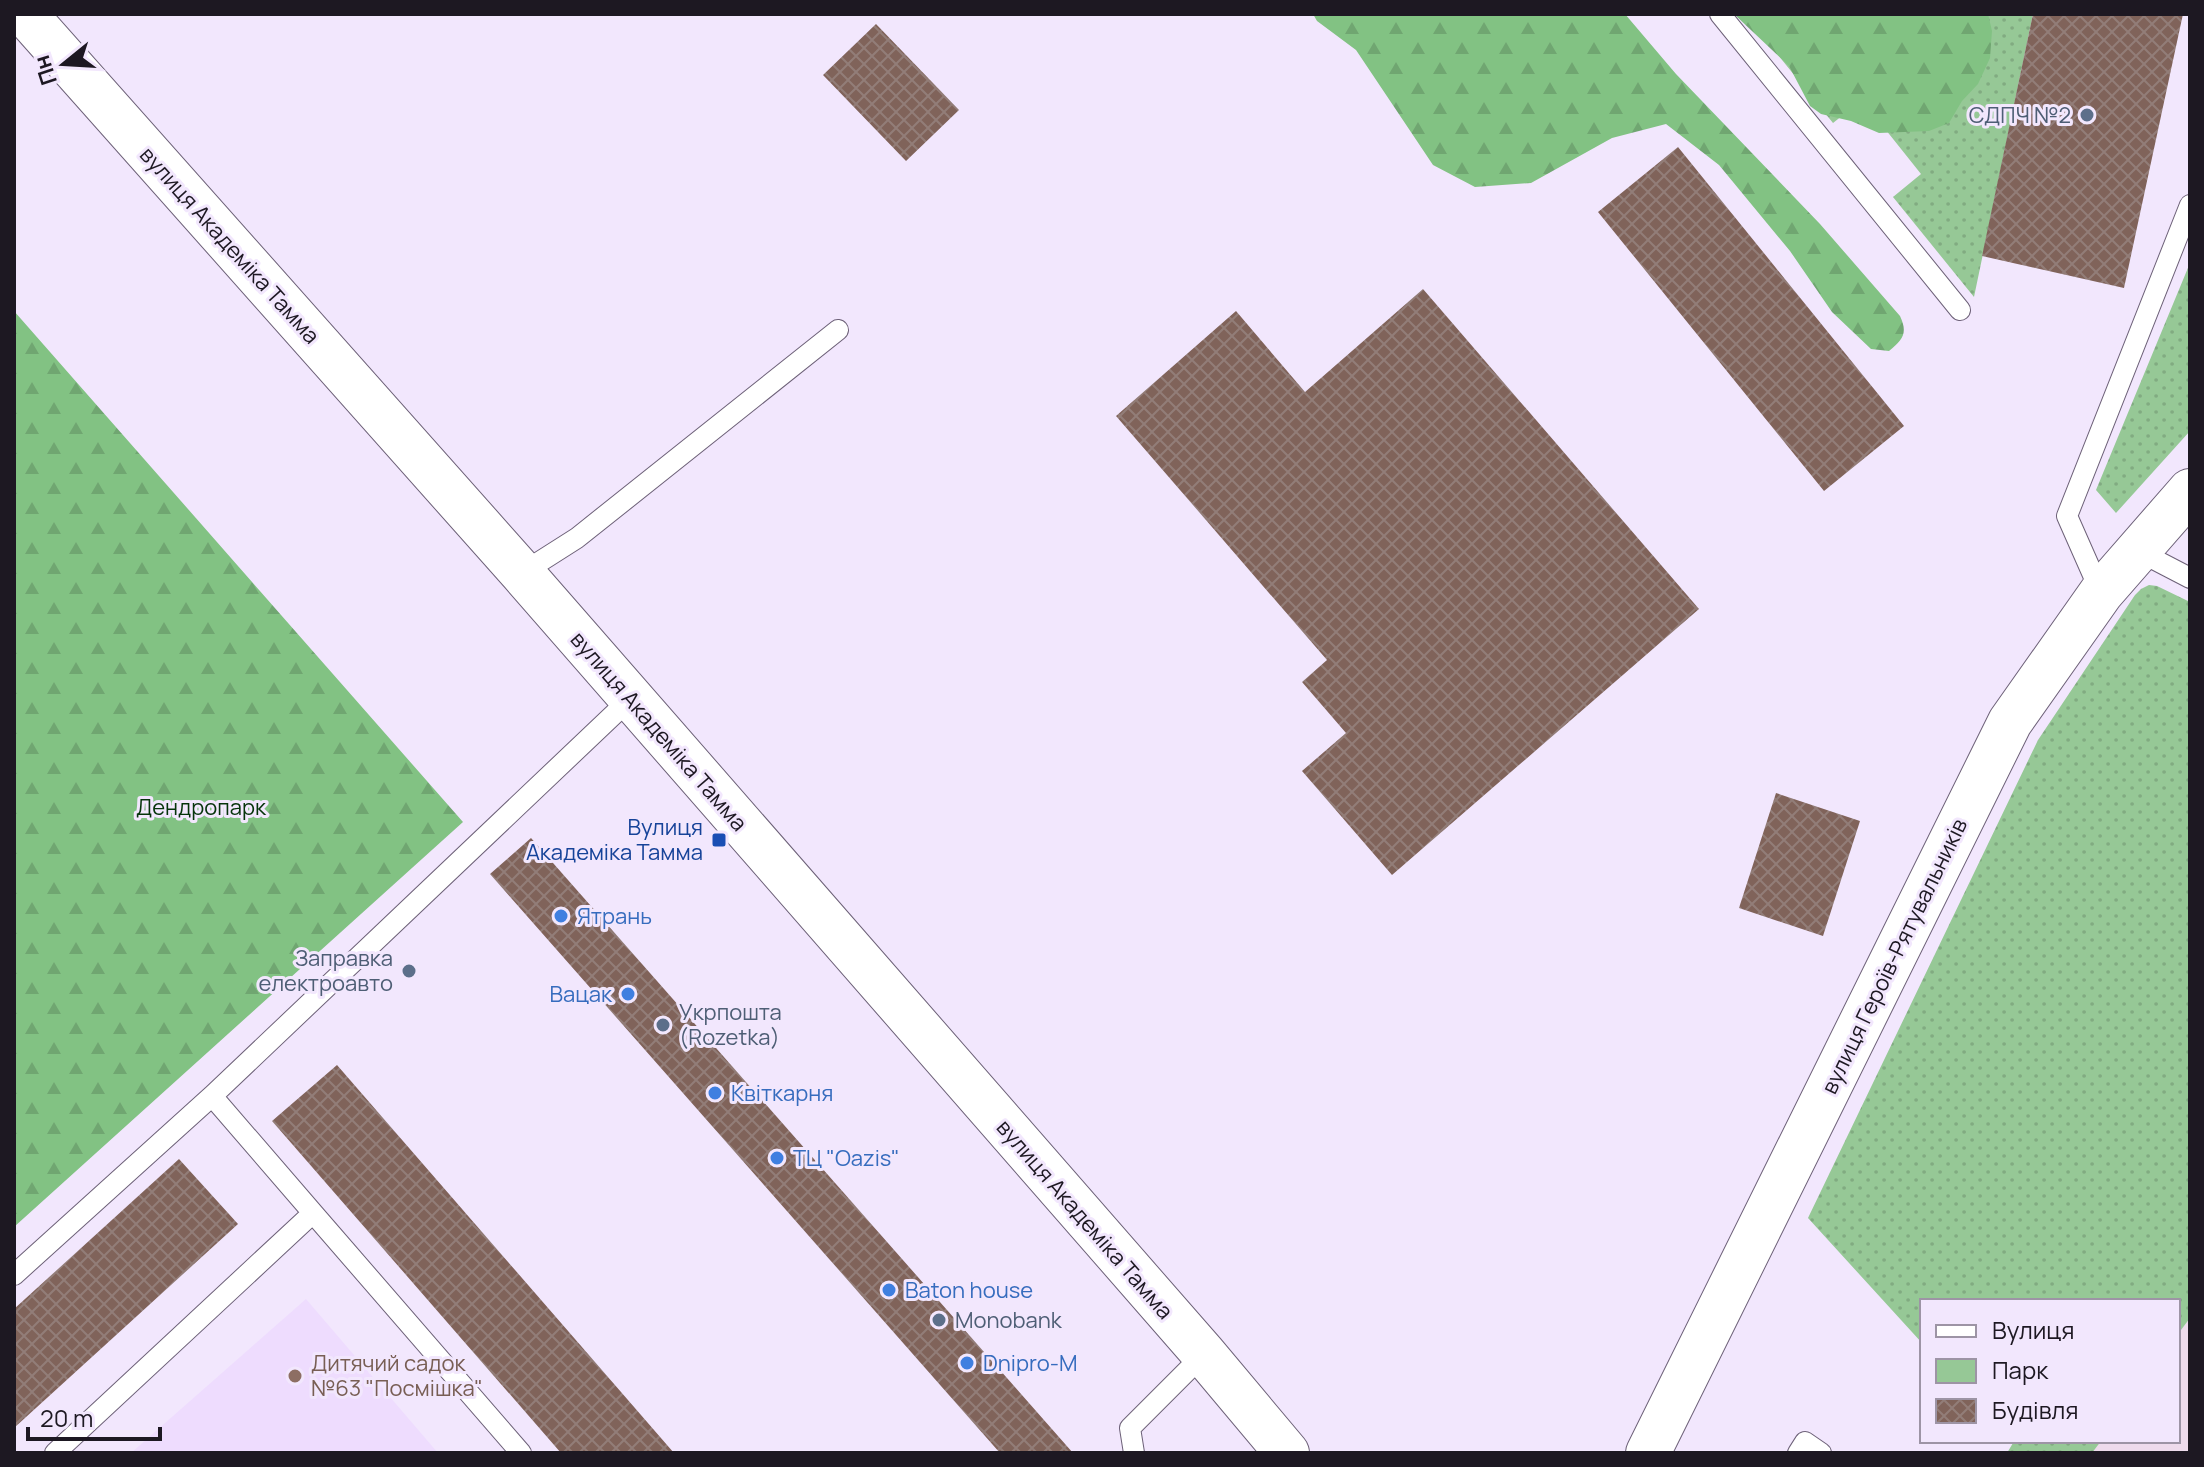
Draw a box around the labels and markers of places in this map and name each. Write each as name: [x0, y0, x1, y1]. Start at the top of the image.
place label: СДПЧ №2: [1969, 100, 2071, 130]
marker: СДПЧ №2: [2078, 106, 2096, 124]
place label: Вулиця Академіка Тамма: [526, 812, 703, 867]
marker: Вулиця Академіка Тамма: [710, 831, 728, 849]
place label: Ятрань: [577, 901, 652, 931]
marker: Ятрань: [552, 907, 570, 925]
place label: Заправка електроавто: [259, 943, 393, 998]
marker: Заправка електроавто: [400, 962, 418, 980]
place label: Вацак: [550, 979, 613, 1009]
marker: Вацак: [619, 985, 637, 1003]
place label: Укрпошта (Rozetka): [679, 997, 782, 1052]
marker: Укрпошта (Rozetka): [654, 1016, 672, 1034]
place label: Квіткарня: [731, 1078, 833, 1108]
marker: Квіткарня: [706, 1084, 724, 1102]
place label: ТЦ "Oazis": [793, 1143, 900, 1173]
marker: ТЦ "Oazis": [768, 1149, 786, 1167]
place label: Baton house: [905, 1275, 1033, 1305]
marker: Baton house: [880, 1281, 898, 1299]
place label: Monobank: [955, 1305, 1063, 1335]
marker: Monobank: [930, 1311, 948, 1329]
place label: Дитячий садок №63 "Посмішка": [311, 1348, 483, 1403]
place label: Dnipro-M: [983, 1348, 1077, 1378]
marker: Dnipro-M: [958, 1354, 976, 1372]
marker: Дитячий садок №63 "Посмішка": [286, 1367, 304, 1385]

